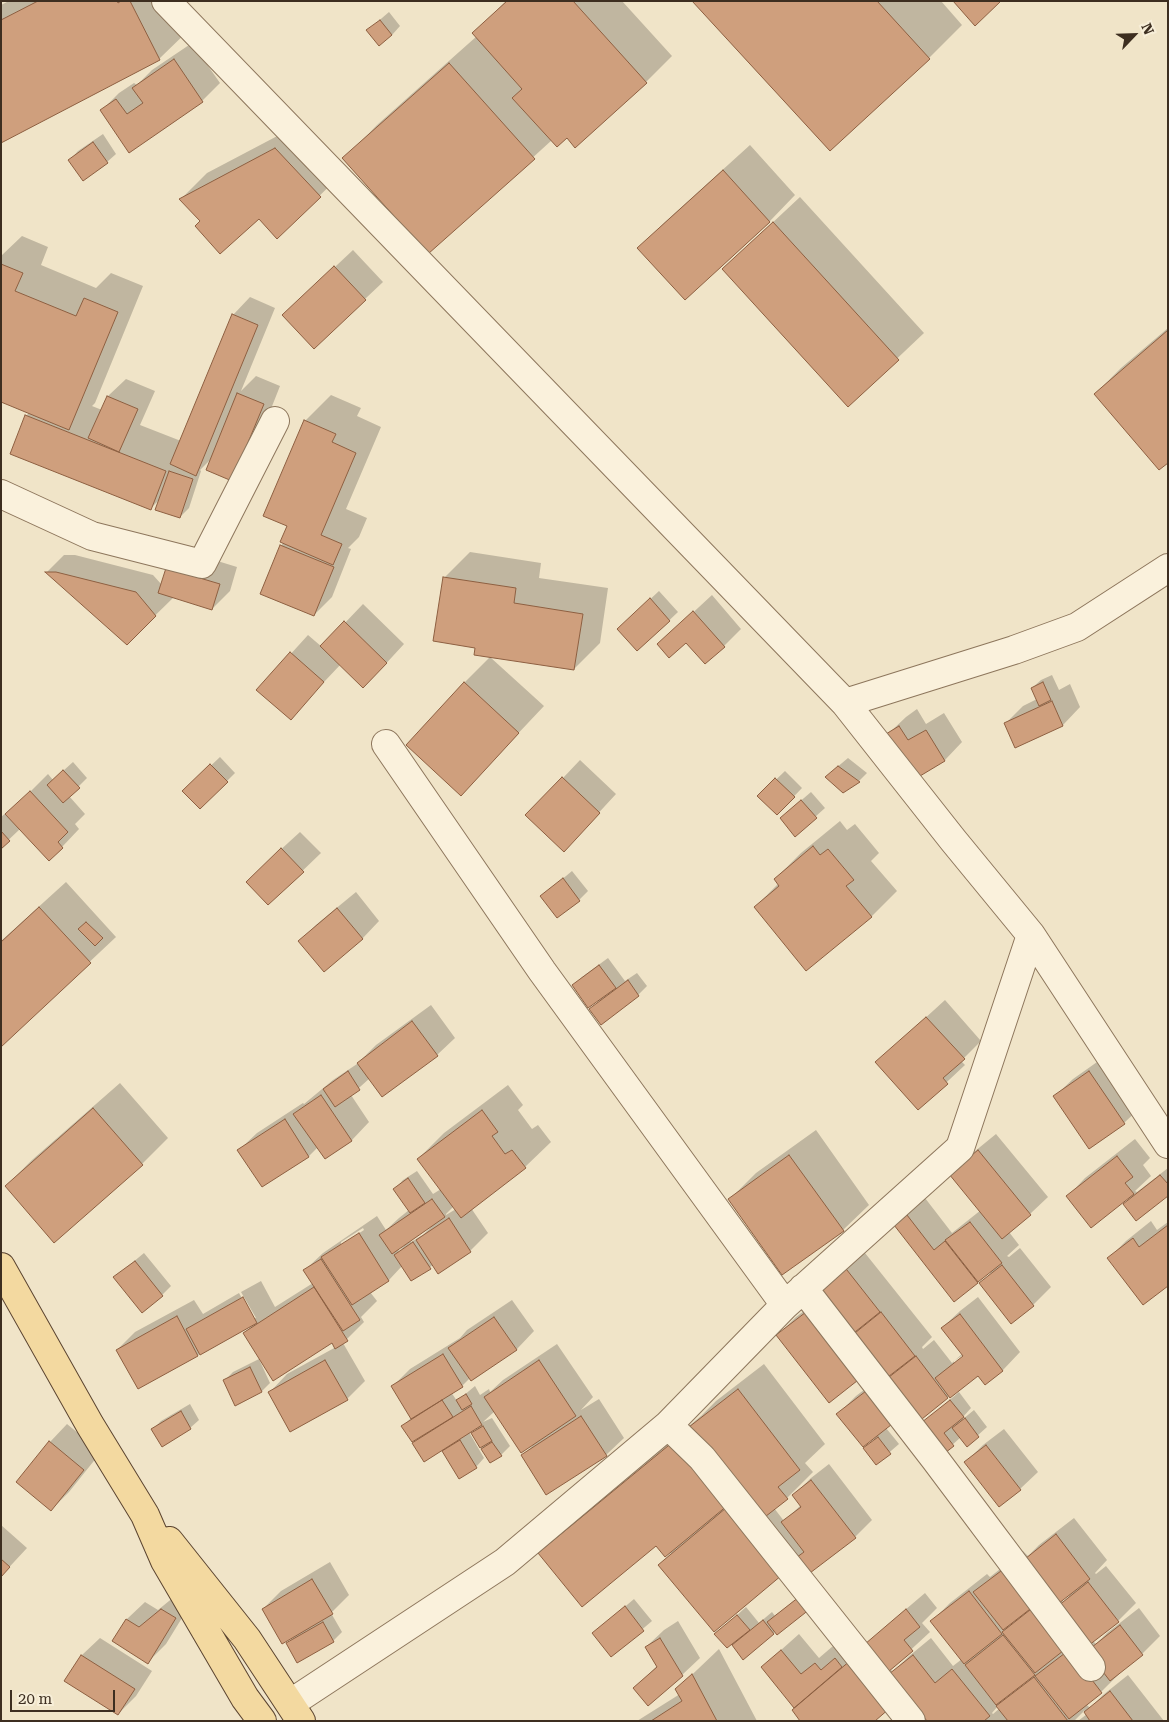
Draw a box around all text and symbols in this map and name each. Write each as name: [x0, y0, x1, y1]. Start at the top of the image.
north arrow: [1109, 10, 1159, 60]
text: N: [1138, 21, 1157, 37]
scale bar: [12, 1680, 118, 1712]
text: 20 m: [18, 1690, 52, 1708]

